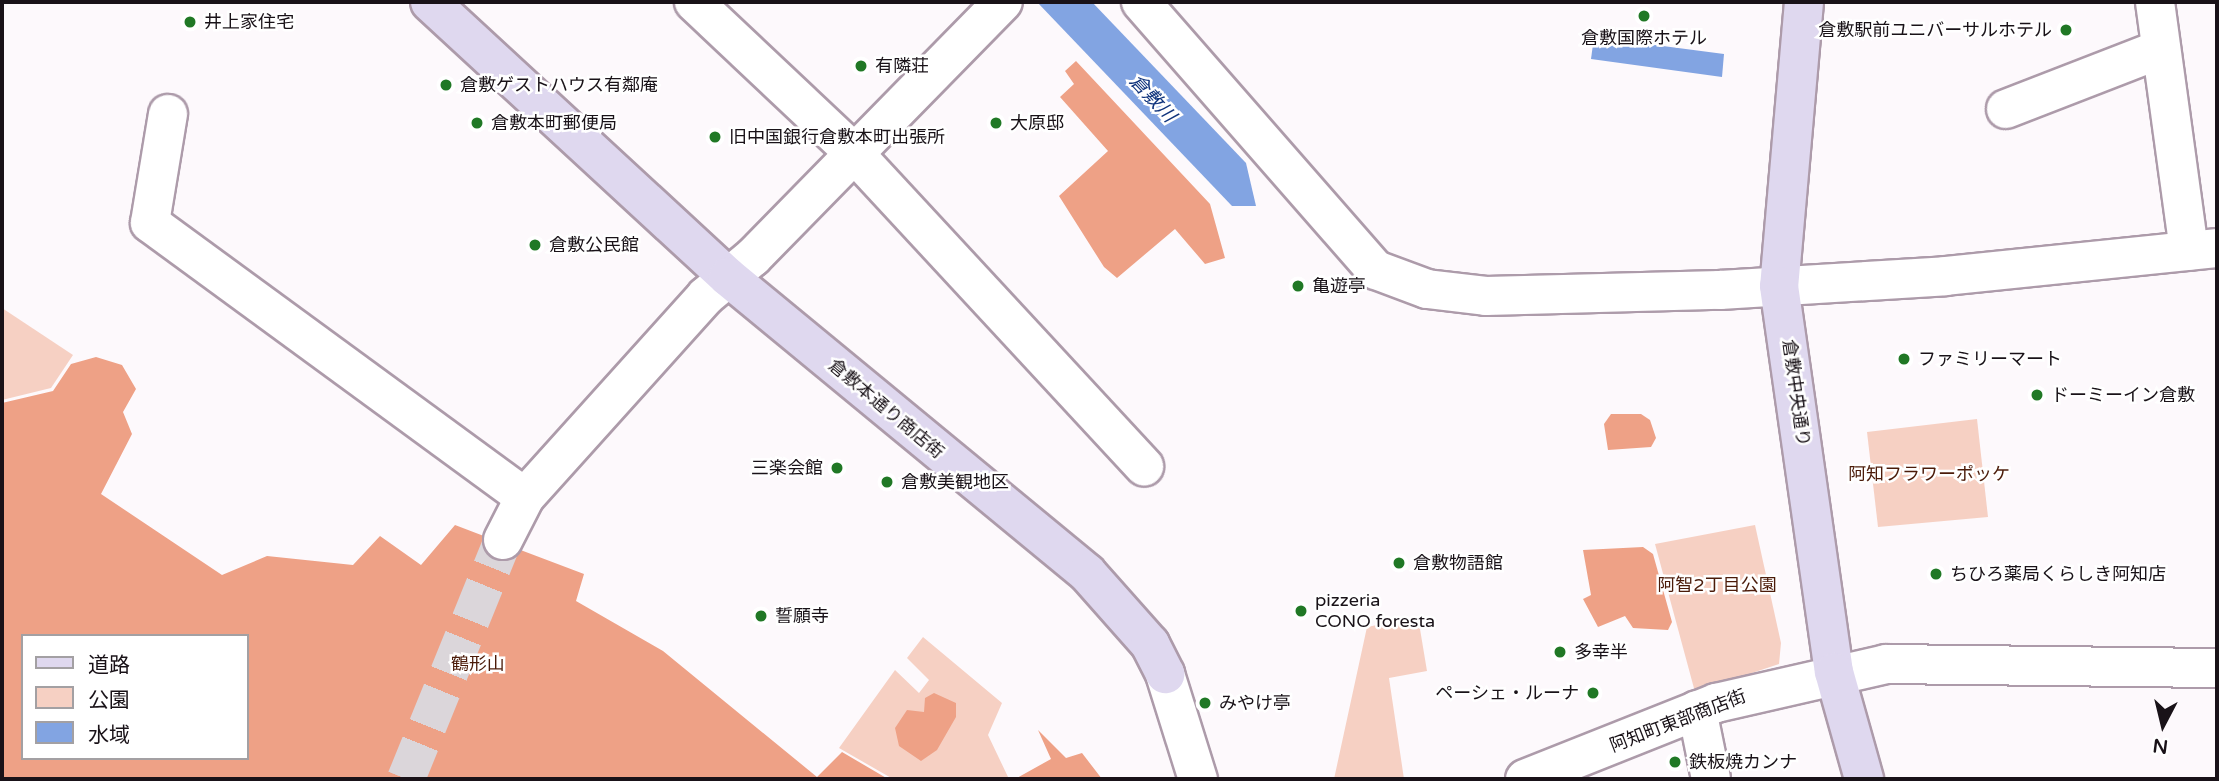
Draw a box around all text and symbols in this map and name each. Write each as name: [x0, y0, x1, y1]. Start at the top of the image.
marker: 倉敷国際ホテル: [1636, 8, 1652, 24]
place label: 井上家住宅: [204, 11, 294, 33]
marker: 井上家住宅: [182, 14, 198, 30]
place label: 倉敷駅前ユニバーサルホテル: [1818, 19, 2052, 41]
marker: 倉敷駅前ユニバーサルホテル: [2058, 22, 2074, 38]
place label: 倉敷国際ホテル: [1581, 27, 1707, 49]
place label: 有隣荘: [875, 55, 929, 77]
marker: 有隣荘: [853, 58, 869, 74]
water label: 倉敷川: [1124, 70, 1180, 128]
place label: 倉敷ゲストハウス有鄰庵: [460, 74, 658, 96]
marker: 倉敷ゲストハウス有鄰庵: [438, 77, 454, 93]
place label: 倉敷本町郵便局: [491, 112, 617, 134]
place label: 大原邸: [1010, 112, 1064, 134]
marker: 倉敷本町郵便局: [469, 115, 485, 131]
marker: 大原邸: [988, 115, 1004, 131]
place label: 旧中国銀行倉敷本町出張所: [729, 126, 945, 148]
marker: 旧中国銀行倉敷本町出張所: [707, 129, 723, 145]
place label: 倉敷公民館: [549, 234, 639, 256]
marker: 倉敷公民館: [527, 237, 543, 253]
place label: 亀遊亭: [1312, 275, 1366, 297]
marker: 亀遊亭: [1290, 278, 1306, 294]
street label: 倉敷中央通り: [1778, 338, 1814, 448]
place label: ファミリーマート: [1918, 348, 2062, 370]
marker: ファミリーマート: [1896, 351, 1912, 367]
street label: 倉敷本通り商店街: [824, 354, 948, 464]
place label: ドーミーイン倉敷: [2051, 384, 2195, 406]
marker: ドーミーイン倉敷: [2029, 387, 2045, 403]
place label: 三楽会館: [751, 457, 823, 479]
marker: 三楽会館: [829, 460, 845, 476]
park label: 阿知フラワーポッケ: [1848, 463, 2010, 485]
place label: 倉敷美観地区: [901, 471, 1009, 493]
marker: 倉敷美観地区: [879, 474, 895, 490]
place label: 倉敷物語館: [1413, 552, 1503, 574]
marker: 倉敷物語館: [1391, 555, 1407, 571]
place label: ちひろ薬局くらしき阿知店: [1950, 563, 2166, 585]
marker: ちひろ薬局くらしき阿知店: [1928, 566, 1944, 582]
park label: 阿智2丁目公園: [1657, 574, 1777, 596]
place label: pizzeria CONO foresta: [1315, 590, 1435, 632]
marker: pizzeria CONO foresta: [1293, 603, 1309, 619]
place label: 誓願寺: [775, 605, 829, 627]
marker: 誓願寺: [753, 608, 769, 624]
legend: [21, 634, 248, 760]
place label: 多幸半: [1574, 641, 1628, 663]
marker: 多幸半: [1552, 644, 1568, 660]
text: 道路: [88, 653, 130, 678]
park label: 鶴形山: [451, 653, 505, 675]
place label: ペーシェ・ルーナ: [1435, 682, 1579, 704]
marker: ペーシェ・ルーナ: [1585, 685, 1601, 701]
street label: 阿知町東部商店街: [1607, 685, 1749, 757]
text: 公園: [88, 688, 130, 713]
north arrow: [2128, 690, 2198, 760]
place label: みやけ亭: [1219, 692, 1291, 714]
marker: みやけ亭: [1197, 695, 1213, 711]
text: 水域: [88, 723, 130, 748]
text: N: [2152, 734, 2169, 758]
place label: 鉄板焼カンナ: [1689, 751, 1797, 773]
marker: 鉄板焼カンナ: [1667, 754, 1683, 770]

